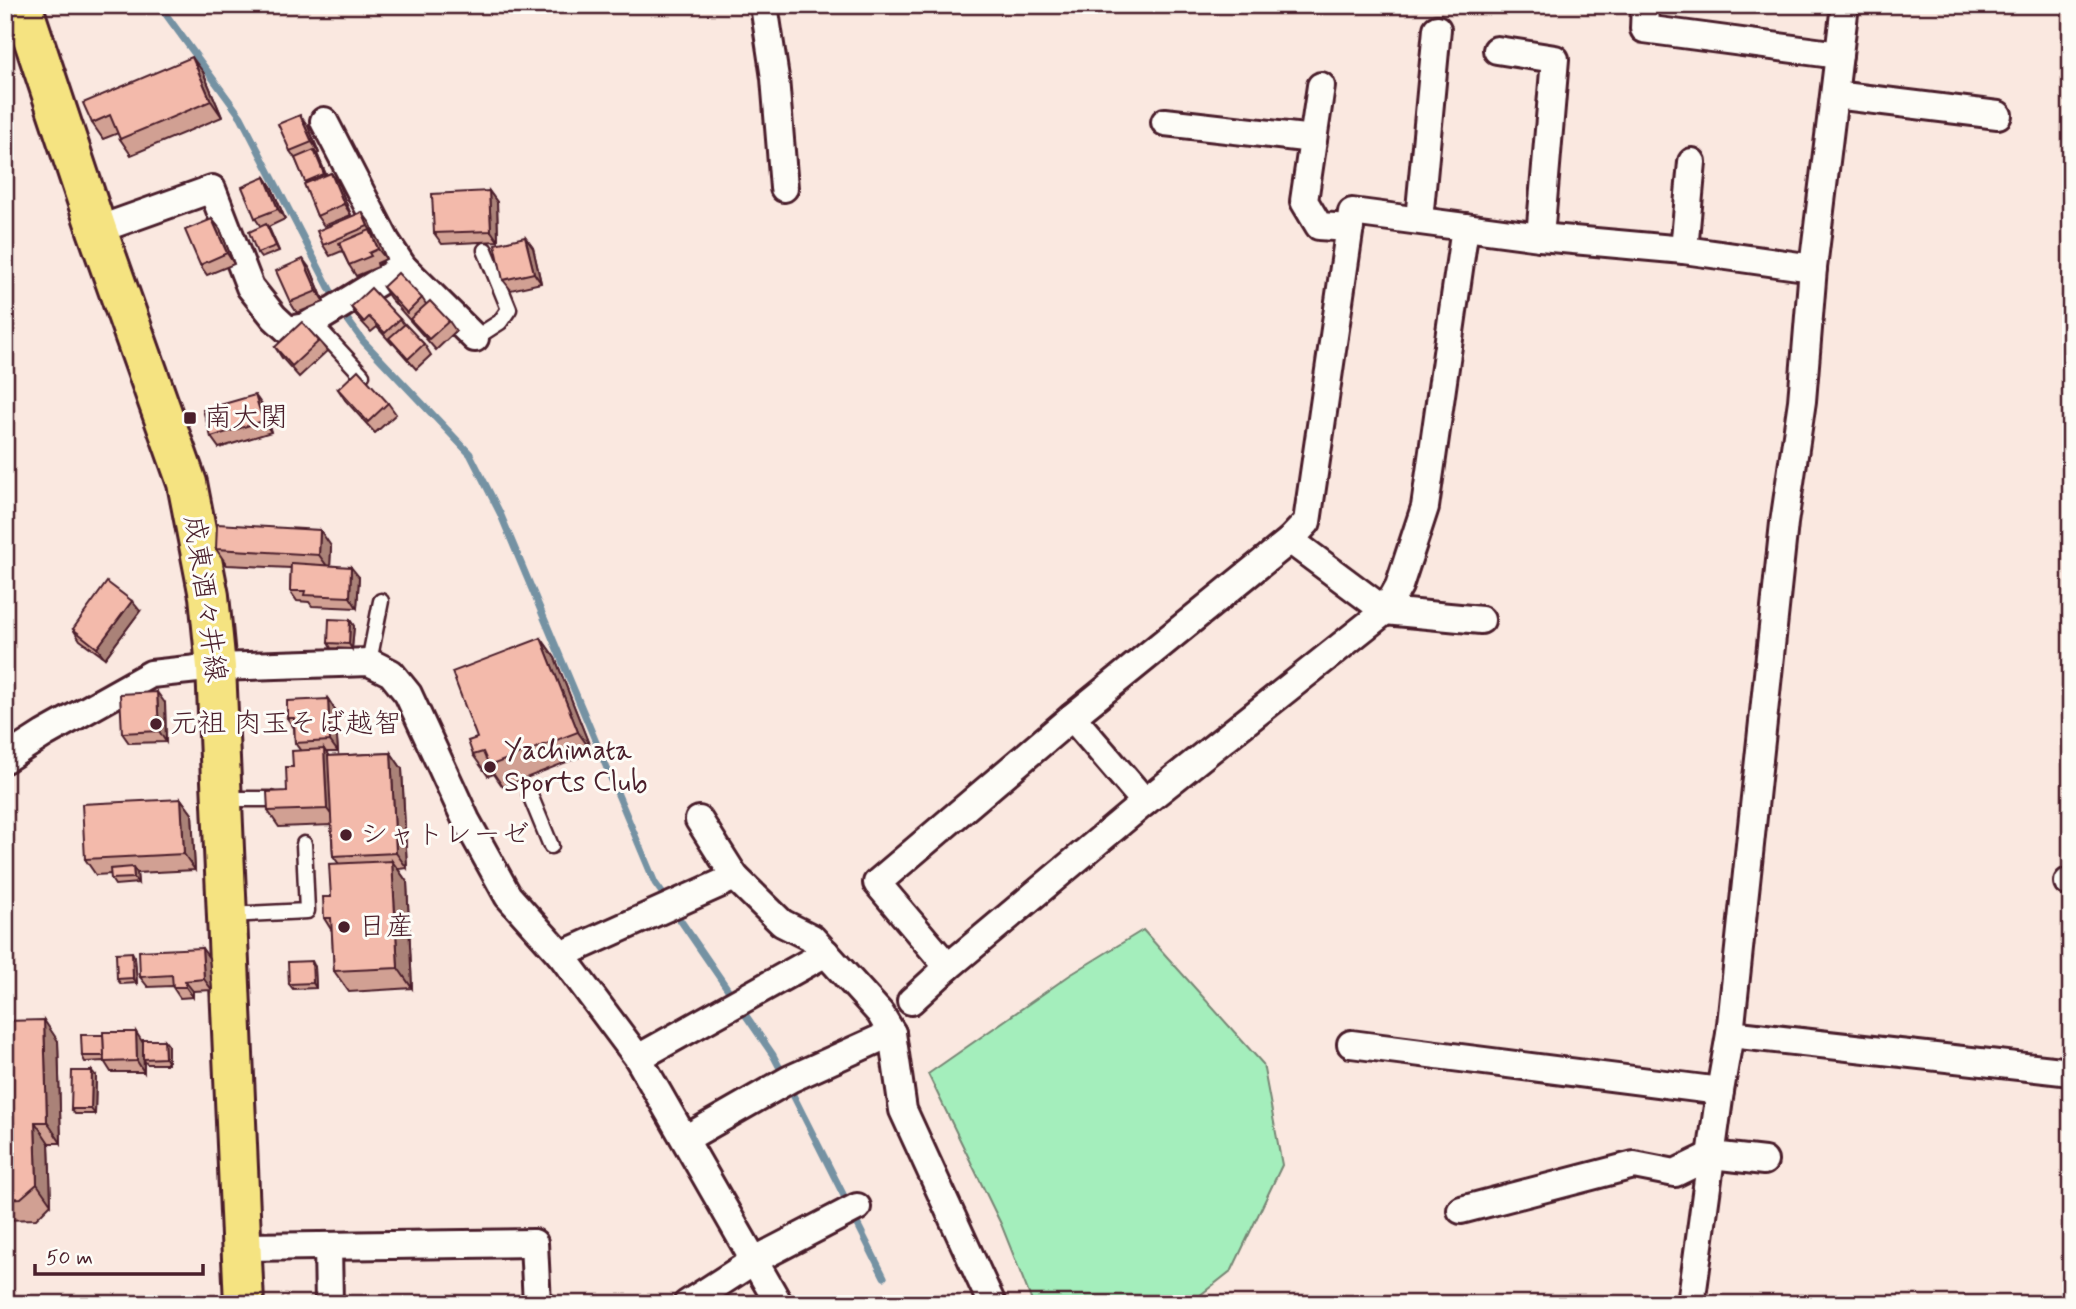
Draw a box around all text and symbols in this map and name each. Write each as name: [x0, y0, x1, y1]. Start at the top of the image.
place label: 南大関: [204, 400, 288, 437]
marker: 南大関: [182, 410, 198, 426]
street label: 成東酒々井線: [174, 513, 234, 685]
place label: 元祖 肉玉そば越智: [170, 706, 402, 743]
marker: 元祖 肉玉そば越智: [148, 716, 164, 732]
place label: Yachimata Sports Club: [504, 733, 648, 802]
marker: Yachimata Sports Club: [482, 759, 498, 775]
place label: シャトレーゼ: [360, 817, 529, 854]
marker: シャトレーゼ: [338, 827, 354, 843]
place label: 日産: [358, 909, 414, 946]
marker: 日産: [336, 919, 352, 935]
scale bar: [35, 1232, 203, 1276]
text: 50 m: [46, 1244, 93, 1272]

